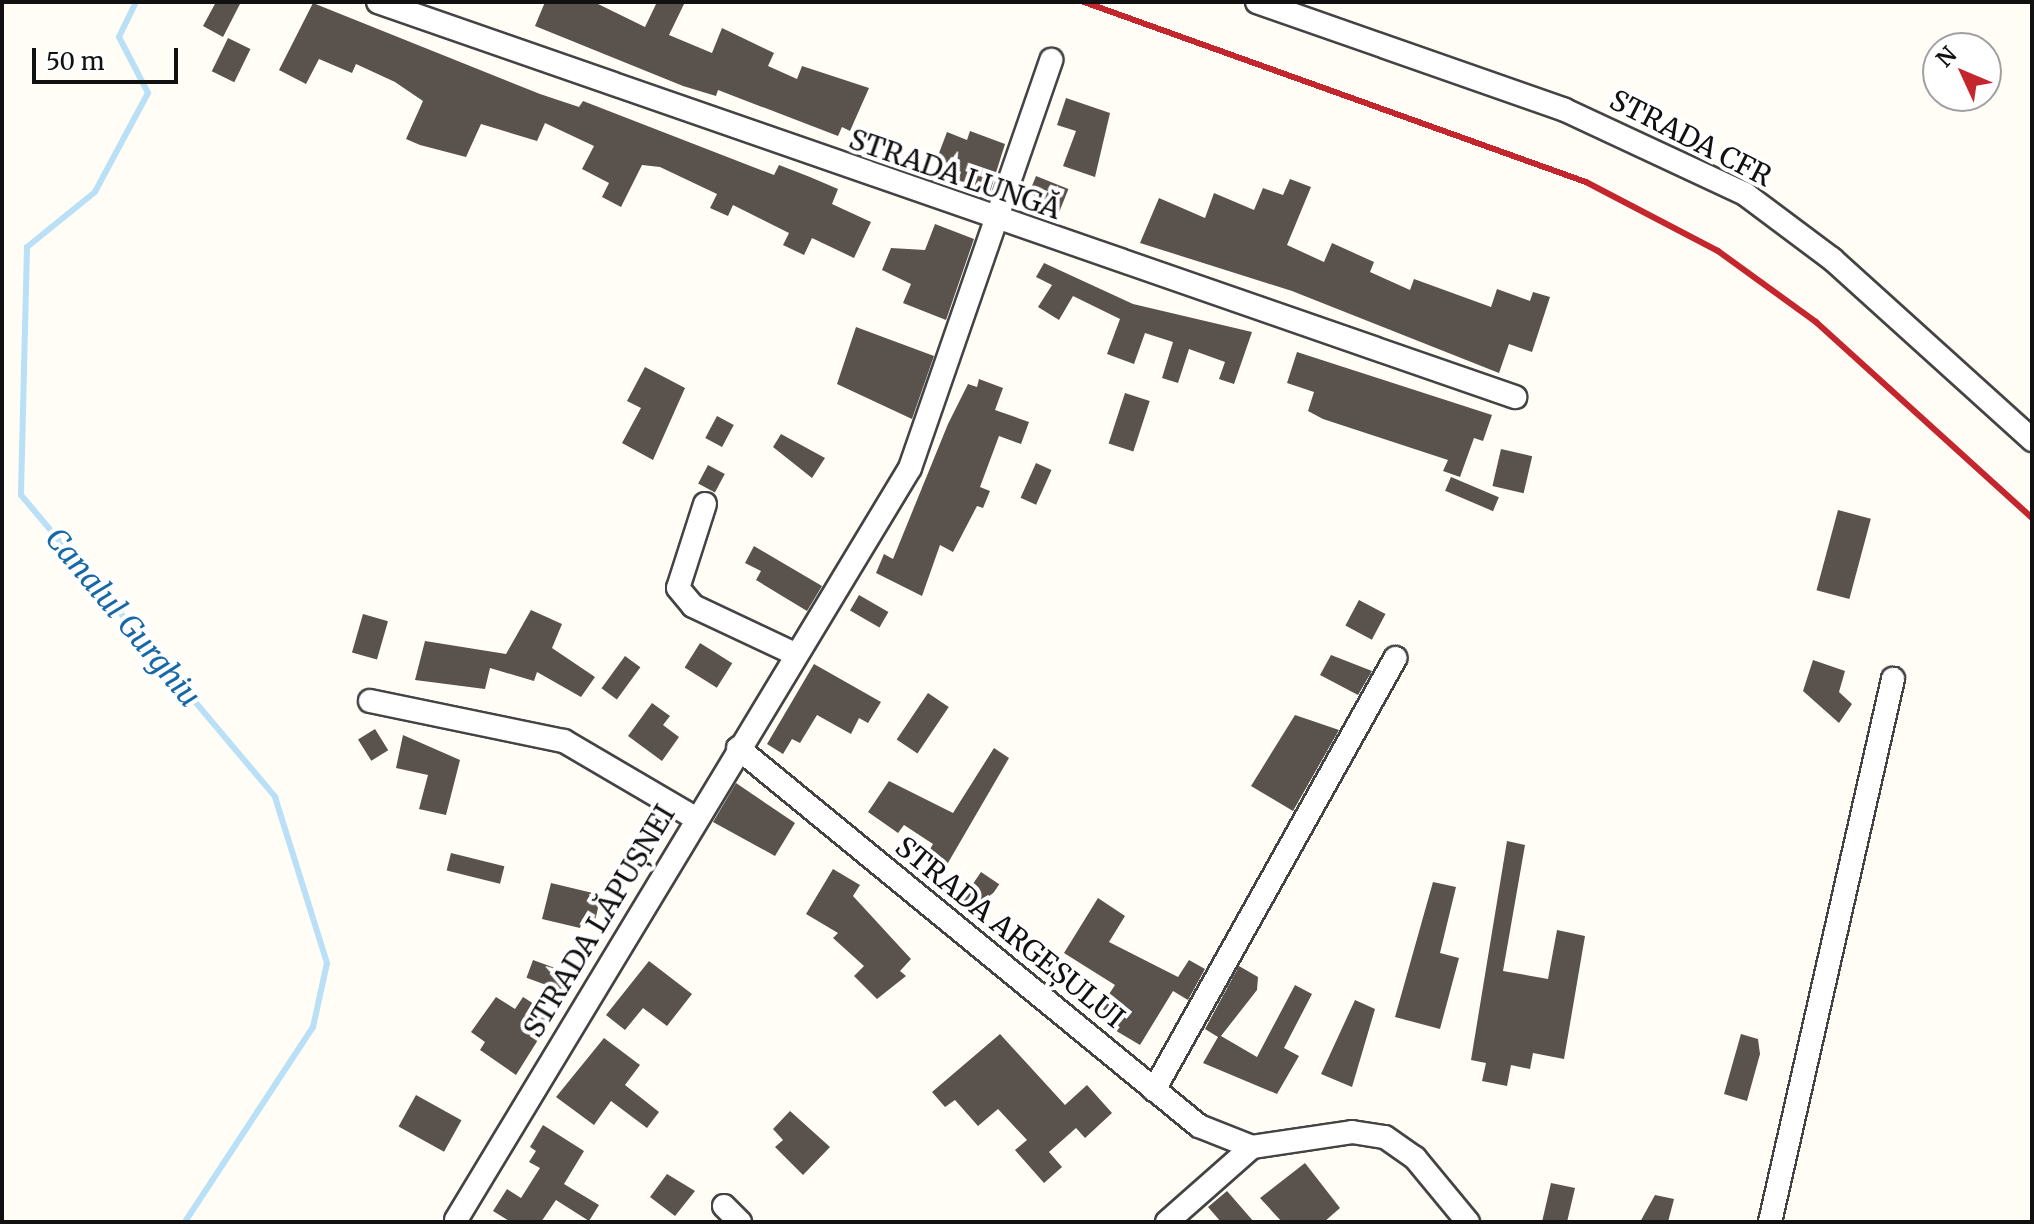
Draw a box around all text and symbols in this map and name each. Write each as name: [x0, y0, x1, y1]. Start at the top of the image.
scale bar: [36, 32, 182, 82]
north arrow: [1922, 32, 2002, 112]
text: N: [1930, 41, 1962, 73]
text: 50 m: [46, 46, 105, 77]
street label: STRADA CFR: [1604, 83, 1778, 193]
street label: STRADA LUNGĂ: [845, 122, 1065, 226]
water label: Canalul Gurghiu: [38, 520, 208, 714]
street label: STRADA LĂPUȘNEI: [516, 799, 682, 1043]
street label: STRADA ARGEȘULUI: [889, 829, 1131, 1035]

